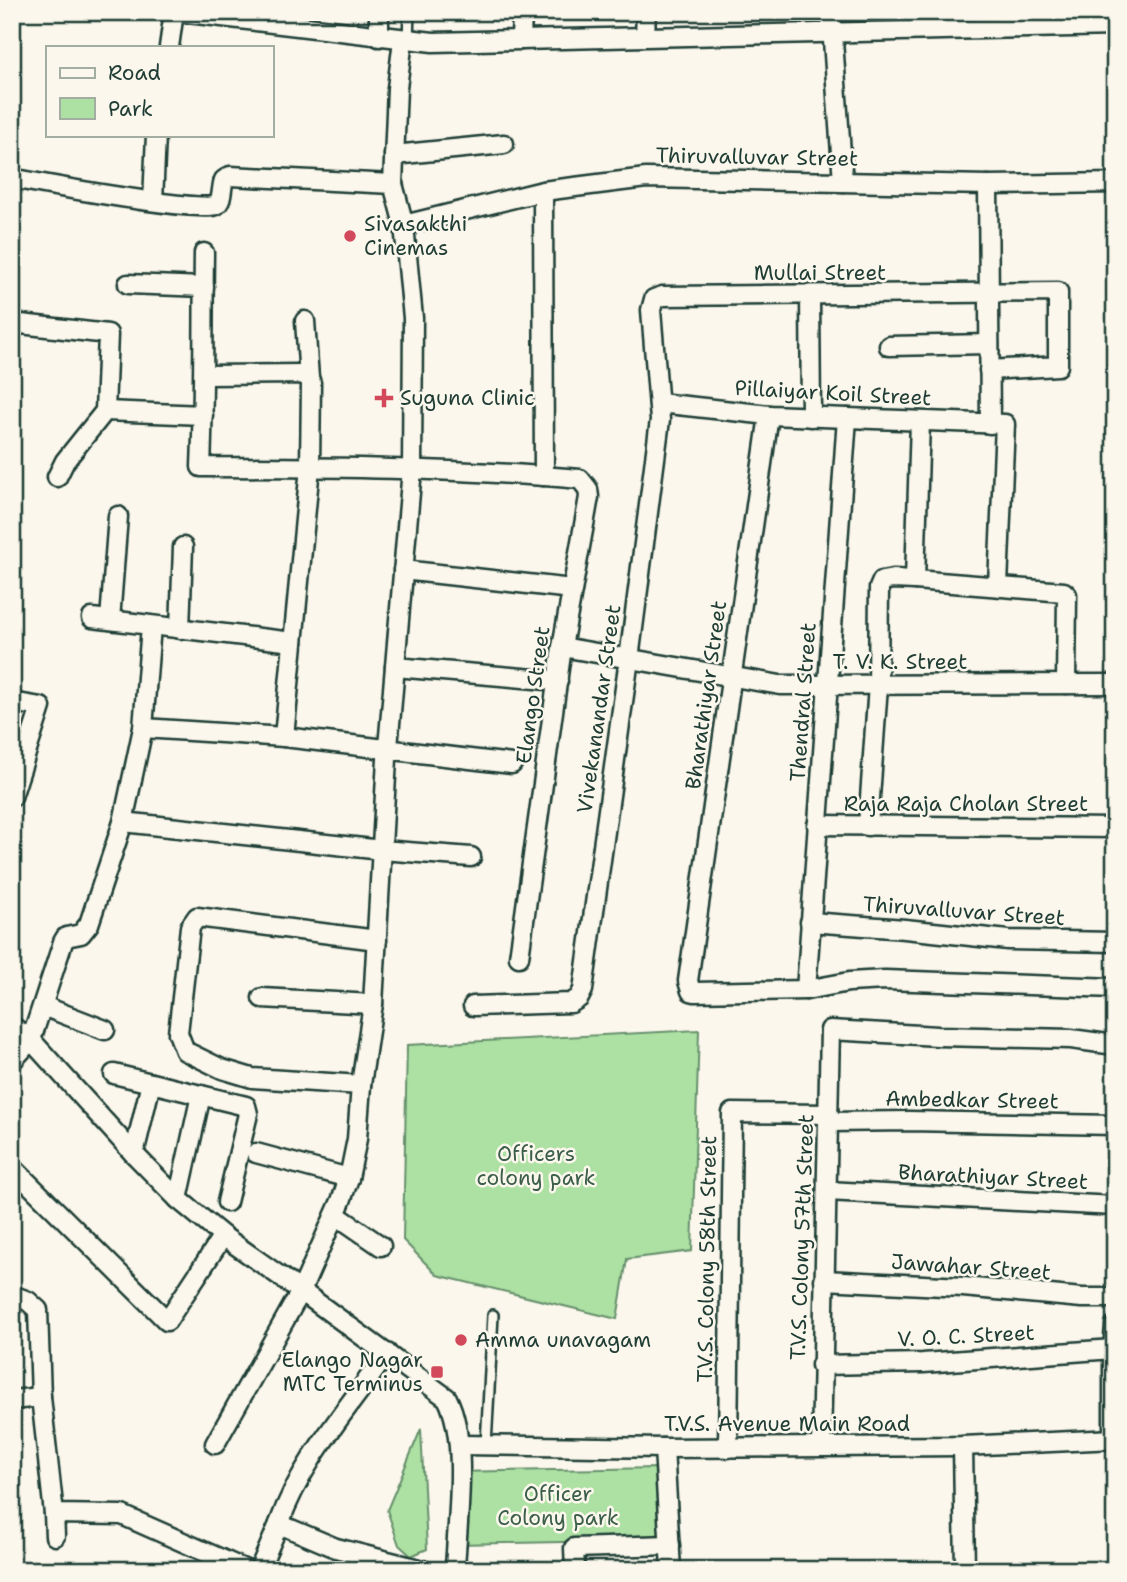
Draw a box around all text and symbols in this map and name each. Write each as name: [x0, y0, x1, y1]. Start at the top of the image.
legend: [46, 46, 273, 136]
text: Road: [108, 59, 161, 87]
text: Park: [108, 95, 153, 123]
street label: Thiruvalluvar Street: [656, 141, 858, 173]
place label: Sivasakthi Cinemas: [364, 210, 468, 262]
marker: Sivasakthi Cinemas: [342, 228, 358, 244]
street label: Mullai Street: [754, 259, 886, 287]
street label: Pillaiyar Koil Street: [734, 374, 932, 412]
place label: Suguna Clinic: [400, 384, 534, 412]
marker: Suguna Clinic: [374, 388, 394, 408]
street label: Bharathiyar Street: [679, 599, 733, 791]
street label: Vivekanandar Street: [570, 603, 628, 815]
street label: Thendral Street: [783, 622, 823, 782]
street label: Elango Street: [509, 624, 557, 766]
street label: T. V. K. Street: [833, 648, 967, 676]
street label: Raja Raja Cholan Street: [844, 790, 1088, 818]
street label: Thiruvalluvar Street: [862, 890, 1066, 932]
street label: Ambedkar Street: [885, 1084, 1059, 1116]
street label: T.V.S. Colony 57th Street: [784, 1114, 820, 1360]
street label: T.V.S. Colony 58th Street: [691, 1135, 723, 1383]
park label: Officers colony park: [476, 1140, 596, 1192]
street label: Bharathiyar Street: [897, 1158, 1089, 1196]
street label: Jawahar Street: [890, 1247, 1052, 1287]
street label: V. O. C. Street: [897, 1318, 1035, 1354]
place label: Amma unavagam: [475, 1326, 651, 1354]
marker: Amma unavagam: [453, 1332, 469, 1348]
place label: Elango Nagar MTC Terminus: [282, 1346, 423, 1398]
marker: Elango Nagar MTC Terminus: [429, 1364, 445, 1380]
street label: T.V.S. Avenue Main Road: [664, 1410, 910, 1438]
park label: Officer Colony park: [497, 1480, 619, 1532]

